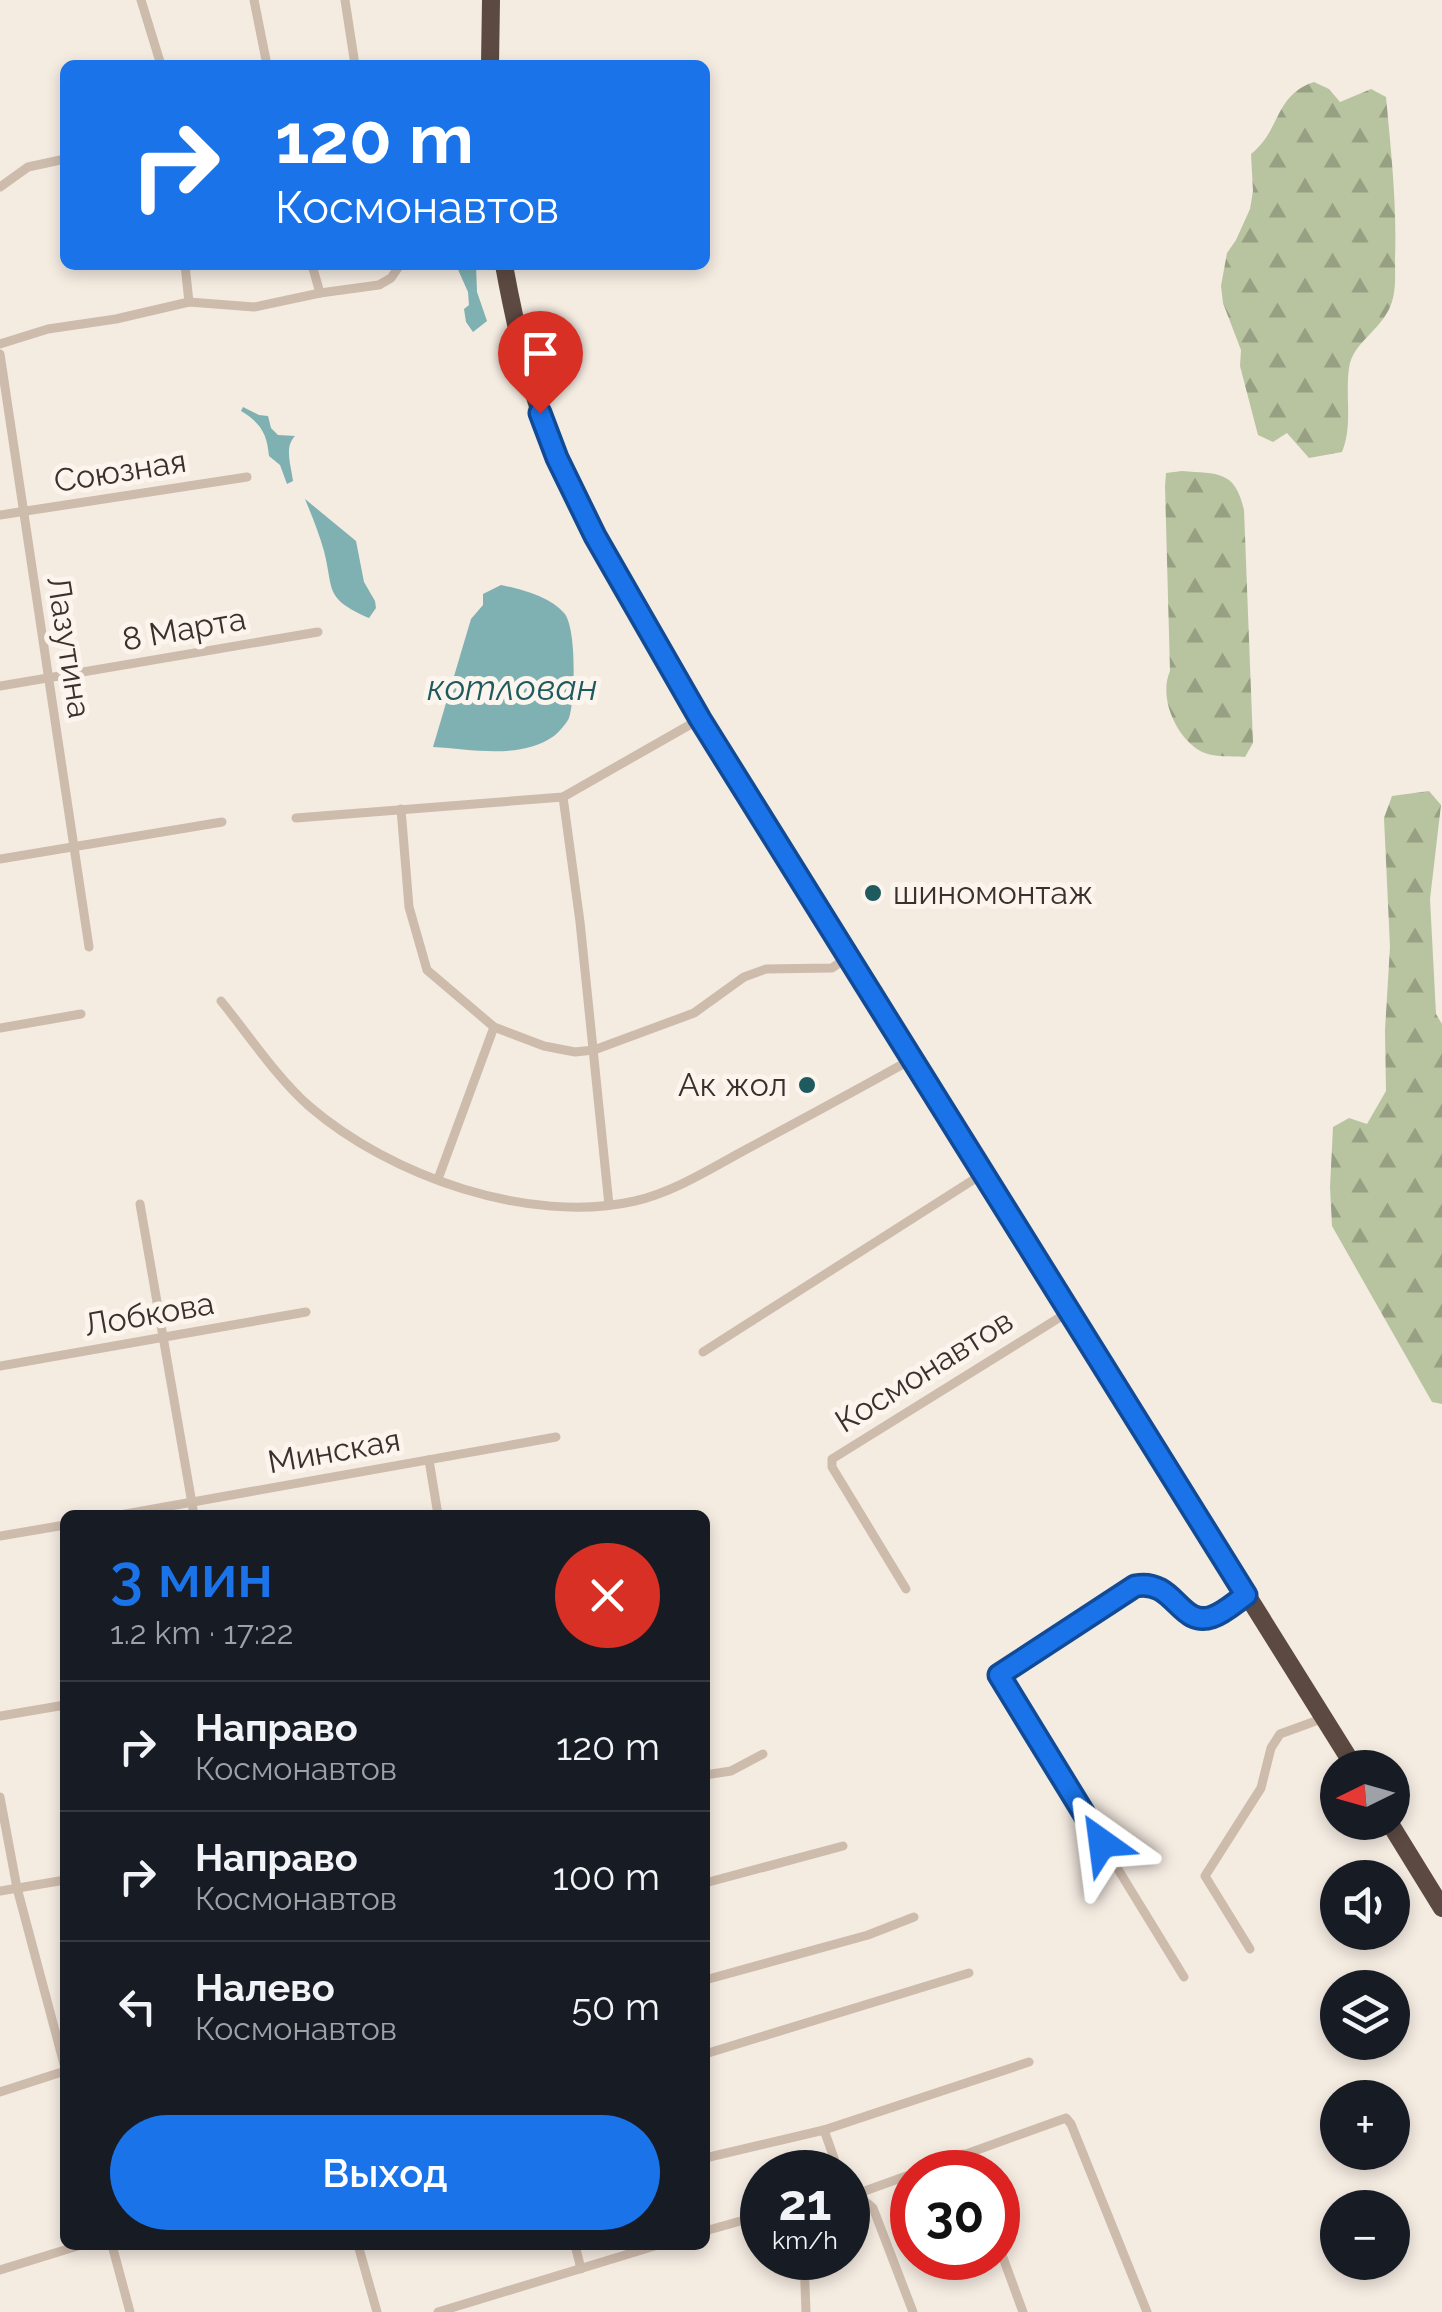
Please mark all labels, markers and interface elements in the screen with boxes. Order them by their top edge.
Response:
text: 120 m [275,97,474,179]
icon: right [110,100,240,230]
text: Космонавтов [275,181,559,234]
pin [498,311,583,414]
icon: arrive [513,326,568,381]
street label: Союзная [51,442,189,499]
street label: Лазутина [40,573,99,721]
street label: 8 Марта [119,599,249,658]
water label: котлован [427,667,597,708]
place label: шиномонтаж [893,874,1093,911]
marker: шиномонтаж [862,882,884,904]
place label: Ак жол [678,1066,787,1103]
marker: Ак жол [796,1074,818,1096]
street label: Лобкова [81,1284,217,1343]
street label: Космонавтов [828,1301,1019,1440]
street label: Минская [265,1421,403,1480]
text: 3 мин [110,1541,273,1611]
button: close [555,1543,660,1648]
text: 1.2 km · 17:22 [110,1614,293,1651]
text: Направо [195,1705,358,1750]
icon: right [110,1719,165,1774]
text: 120 m [556,1724,660,1769]
text: Космонавтов [195,1750,397,1787]
north arrow [1320,1750,1410,1840]
map controls [1320,1750,1410,2280]
position arrow [1050,1791,1154,1895]
text: Направо [195,1835,358,1880]
icon: right [110,1849,165,1904]
text: 100 m [553,1854,660,1899]
button: sound [1320,1860,1410,1950]
text: Космонавтов [195,1880,397,1917]
text: Налево [195,1965,335,2010]
button: layers [1320,1970,1410,2060]
icon: left [110,1979,165,2034]
text: 50 m [571,1984,660,2029]
text: Космонавтов [195,2010,397,2047]
button: + [1320,2080,1410,2170]
button: Выход [110,2115,660,2230]
speed limit sign: 30 [890,2150,1020,2280]
text: 21 [779,2173,831,2232]
button: − [1320,2190,1410,2280]
text: km/h [772,2225,838,2255]

